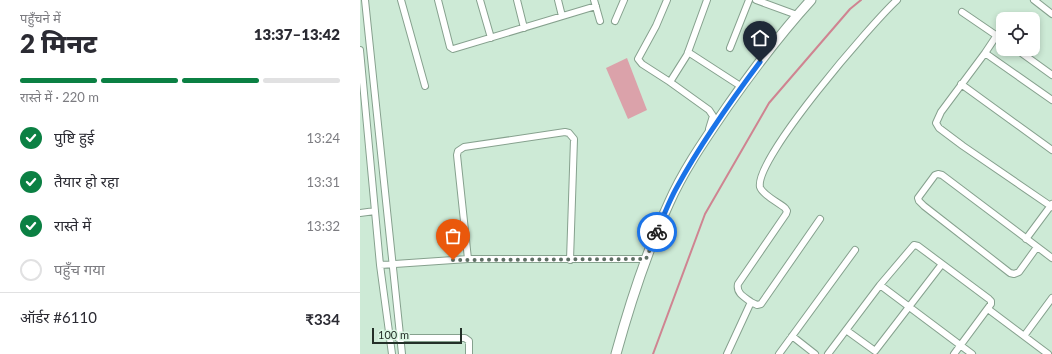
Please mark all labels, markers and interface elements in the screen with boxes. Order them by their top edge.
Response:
text: पहुँचने में [20,10,61,26]
map controls [996,12,1040,56]
button: locate [996,12,1040,56]
pin [743,21,777,62]
text: 13:37–13:42 [254,25,340,43]
text: 2 मिनट [20,27,97,59]
icon: home [749,27,771,49]
text: रास्ते में · 220 m [20,89,99,105]
icon: check [20,127,42,149]
text: पुष्टि हुई [54,128,94,146]
text: 13:24 [307,130,340,146]
icon: check [20,171,42,193]
text: तैयार हो रहा [54,172,119,190]
text: 13:31 [307,174,340,190]
courier [637,212,677,252]
icon: check [20,215,42,237]
text: रास्ते में [54,216,91,234]
text: 13:32 [307,218,340,234]
pin [436,219,470,260]
icon: bike [646,221,668,243]
icon: bag [442,225,464,247]
text: पहुँच गया [54,260,105,278]
text: ऑर्डर #6110 [20,308,97,326]
text: ₹334 [305,310,340,328]
scale bar [372,326,462,345]
text: 100 m [378,328,409,341]

